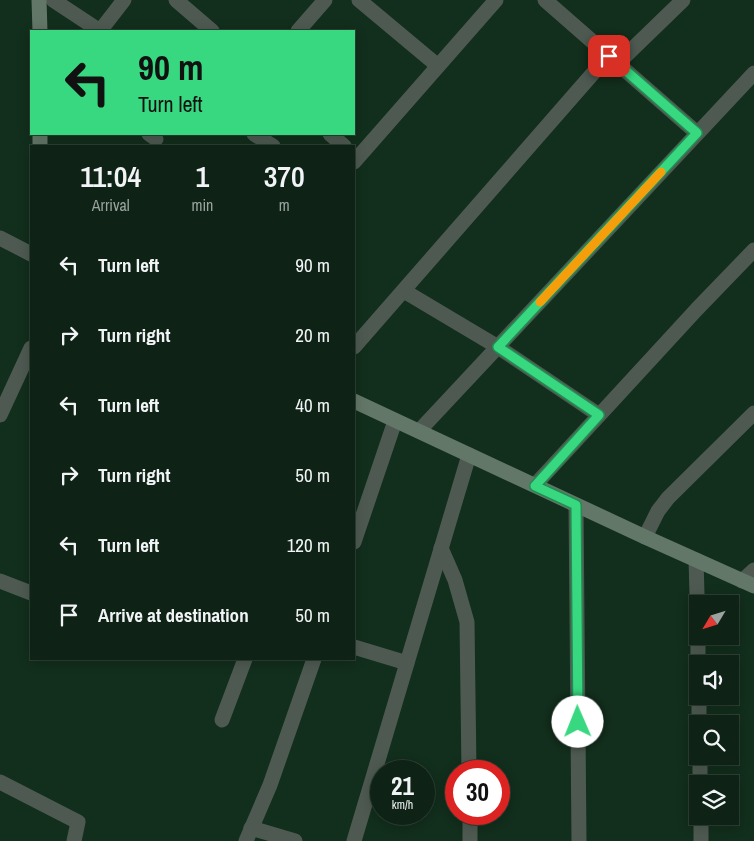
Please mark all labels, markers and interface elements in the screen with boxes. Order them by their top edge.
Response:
pin [588,35,630,77]
icon: arrive [595,42,623,70]
text: 90 m [138,44,203,91]
icon: left [55,50,120,115]
text: Turn left [138,89,203,119]
text: 11:04 [80,156,141,196]
text: 1 [196,156,209,196]
text: 370 [264,156,305,196]
text: Arrival [92,194,130,216]
text: min [192,194,213,216]
text: m [279,194,290,216]
icon: left [55,251,83,279]
text: Turn left [98,252,159,278]
text: 90 m [295,252,330,278]
icon: right [55,321,83,349]
text: Turn right [98,322,170,348]
text: 20 m [295,322,330,348]
icon: left [55,391,83,419]
text: Turn left [98,392,159,418]
text: 40 m [295,392,330,418]
icon: right [55,461,83,489]
text: Turn right [98,462,170,488]
text: 50 m [295,462,330,488]
icon: left [55,531,83,559]
text: Turn left [98,532,159,558]
text: 120 m [287,532,330,558]
north arrow [689,595,739,645]
map controls [689,595,739,825]
icon: arrive [55,601,83,629]
text: Arrive at destination [98,602,249,628]
text: 50 m [295,602,330,628]
button: sound [689,655,739,705]
position arrow [551,695,603,747]
button: search [689,715,739,765]
speed limit sign: 30 [445,760,510,825]
text: 21 [391,769,414,803]
button: layers [689,775,739,825]
text: km/h [392,797,413,813]

